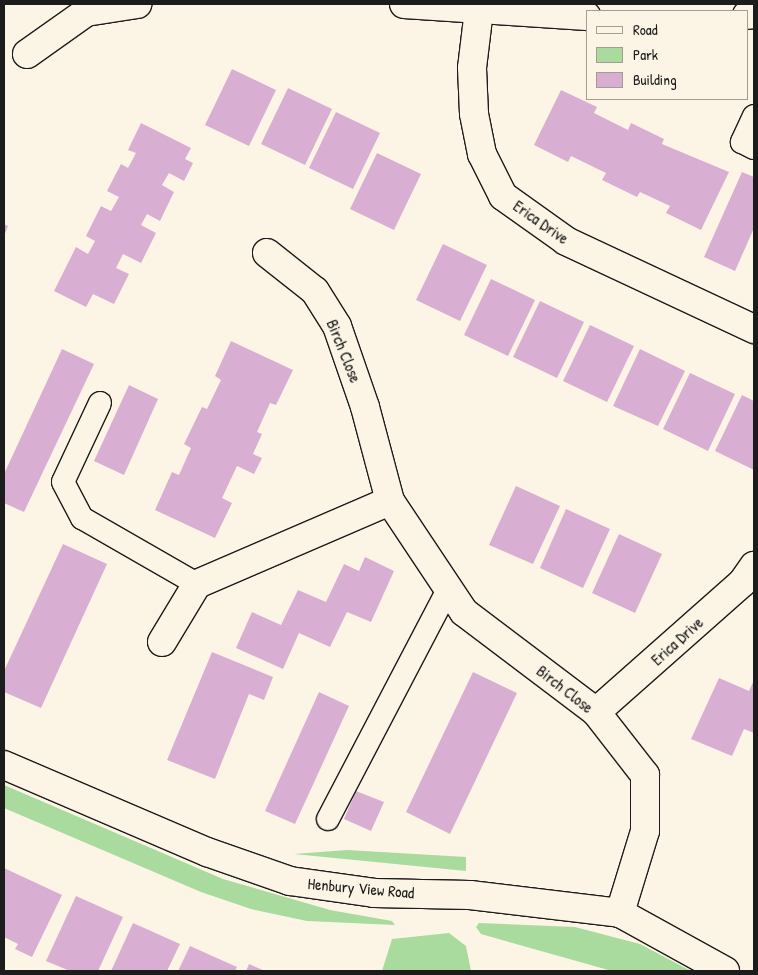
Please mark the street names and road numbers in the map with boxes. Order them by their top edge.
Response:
street label: Erica Drive [510,196,572,248]
street label: Birch Close [323,317,365,385]
street label: Erica Drive [647,613,707,669]
street label: Birch Close [533,661,597,717]
street label: Henbury View Road [307,874,415,902]

